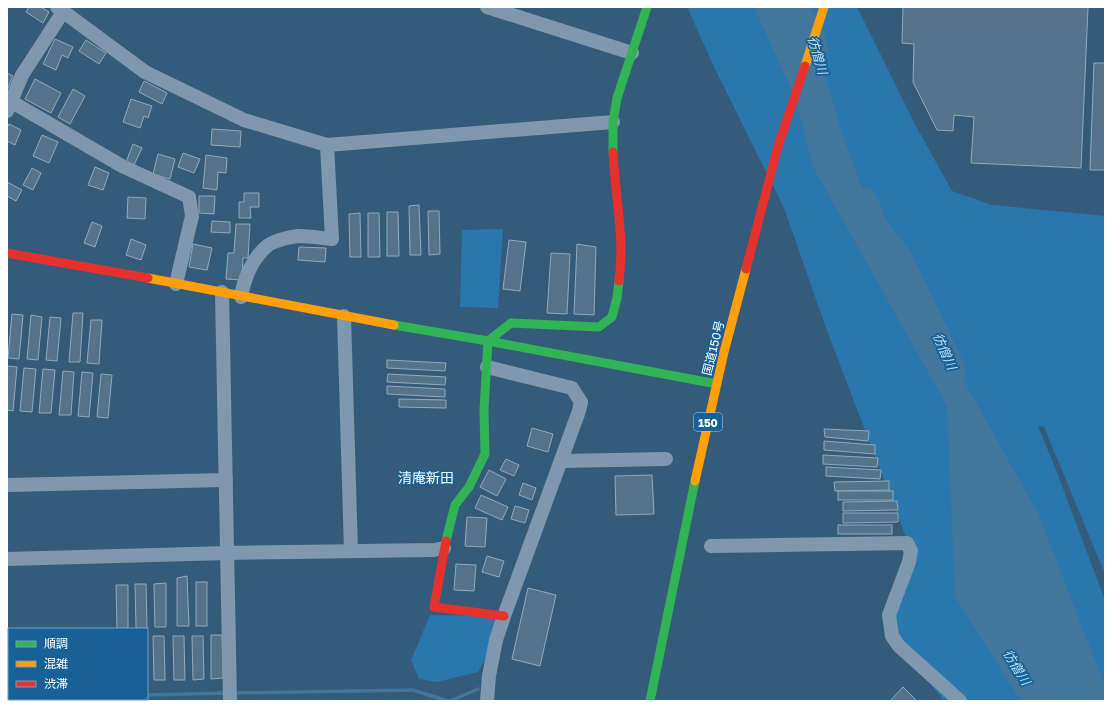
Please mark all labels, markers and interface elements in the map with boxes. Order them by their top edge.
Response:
water label: 彷僧川 [805,34,832,78]
street label: 国道150号 [699,319,727,377]
water label: 彷僧川 [930,330,961,374]
road number: 150 [694,413,722,431]
district label: 清庵新田 [398,469,454,486]
legend [8,628,148,700]
text: 順調 [44,636,68,651]
water label: 彷僧川 [1000,646,1035,689]
text: 混雑 [44,656,68,671]
text: 渋滞 [44,676,68,691]

